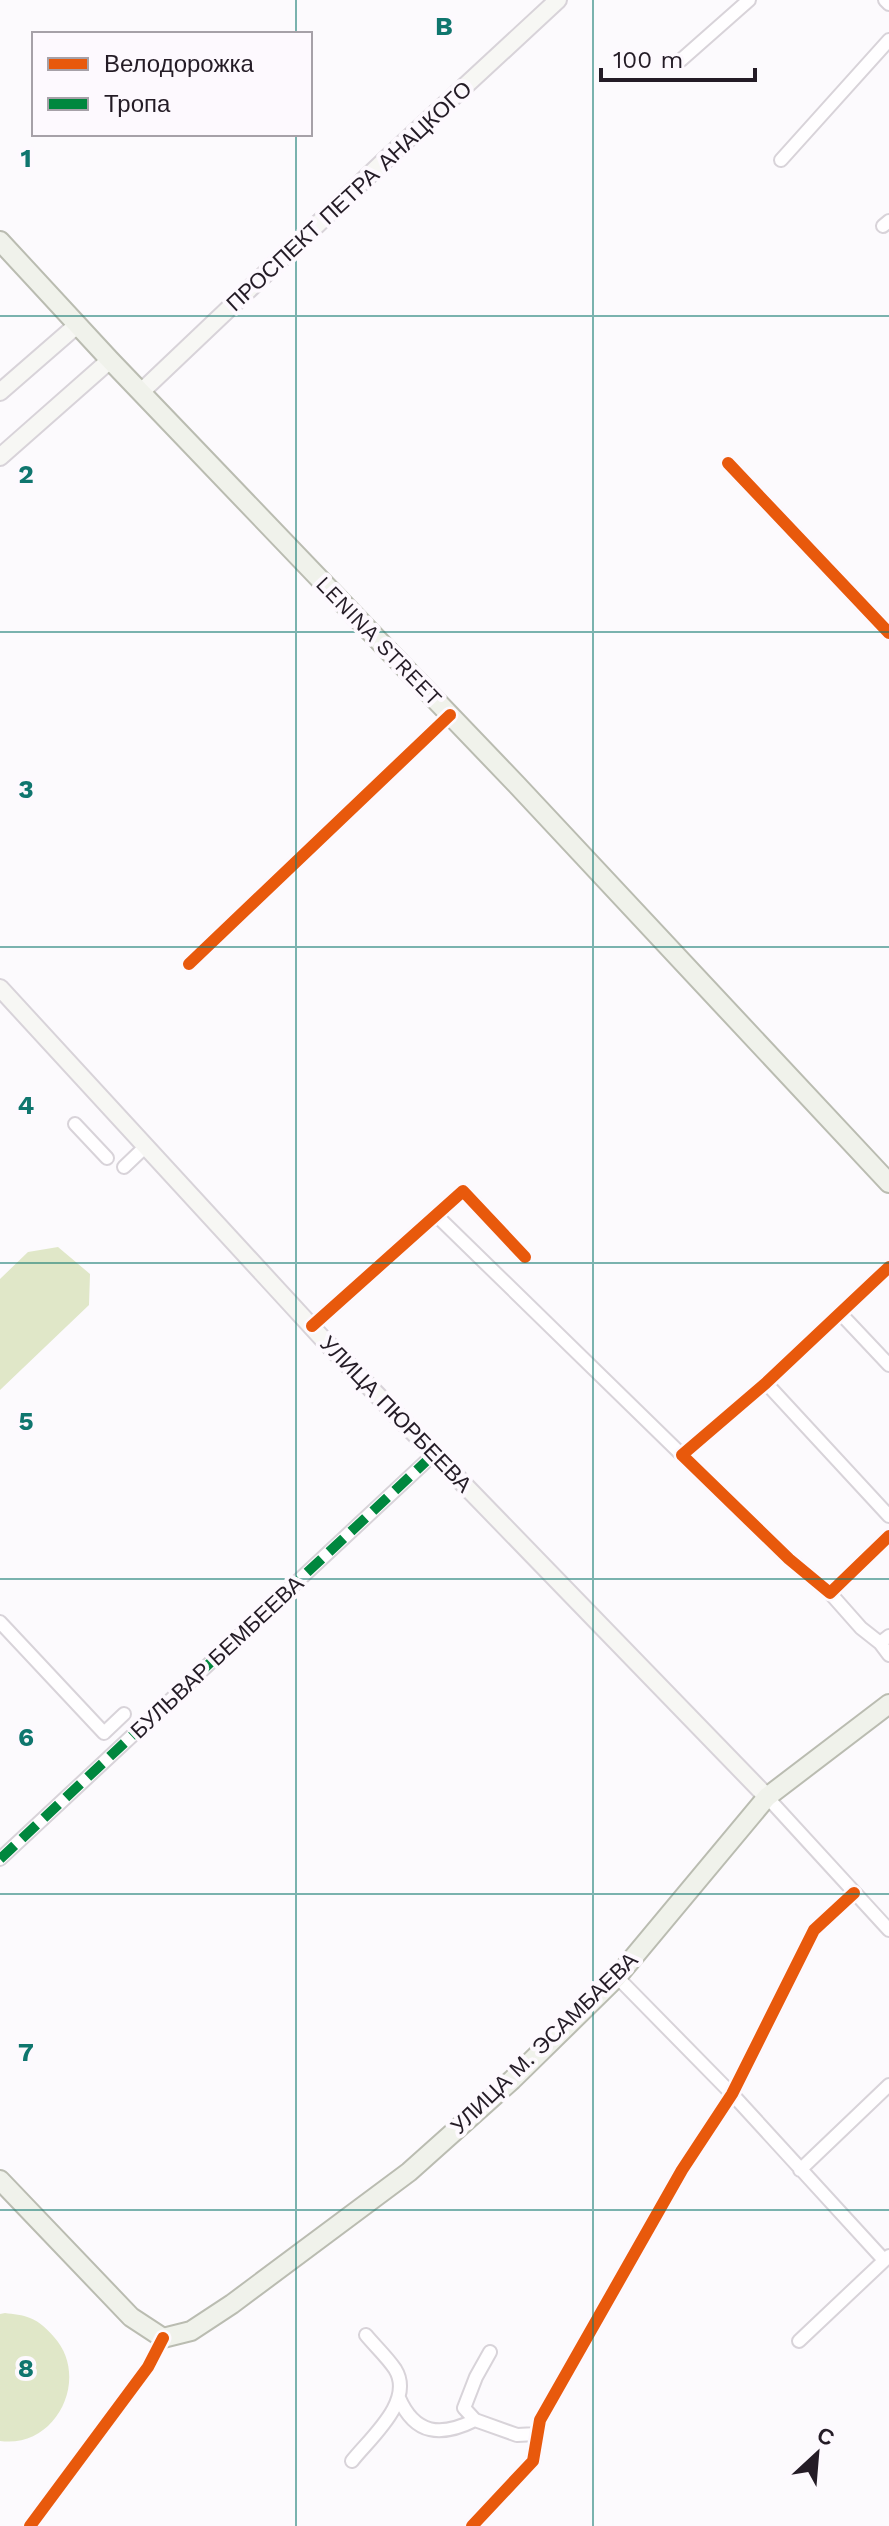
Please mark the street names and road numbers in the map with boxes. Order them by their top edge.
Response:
street label: ПРОСПЕКТ ПЕТРА АНАЦКОГО [221,76,477,316]
street label: LENINA STREET [311,571,447,711]
street label: УЛИЦА ПЮРБЕЕВА [315,1331,477,1497]
street label: БУЛЬВАР БЕМБЕЕВА [126,1570,309,1743]
street label: УЛИЦА М. ЭСАМБАЕВА [445,1947,643,2139]

